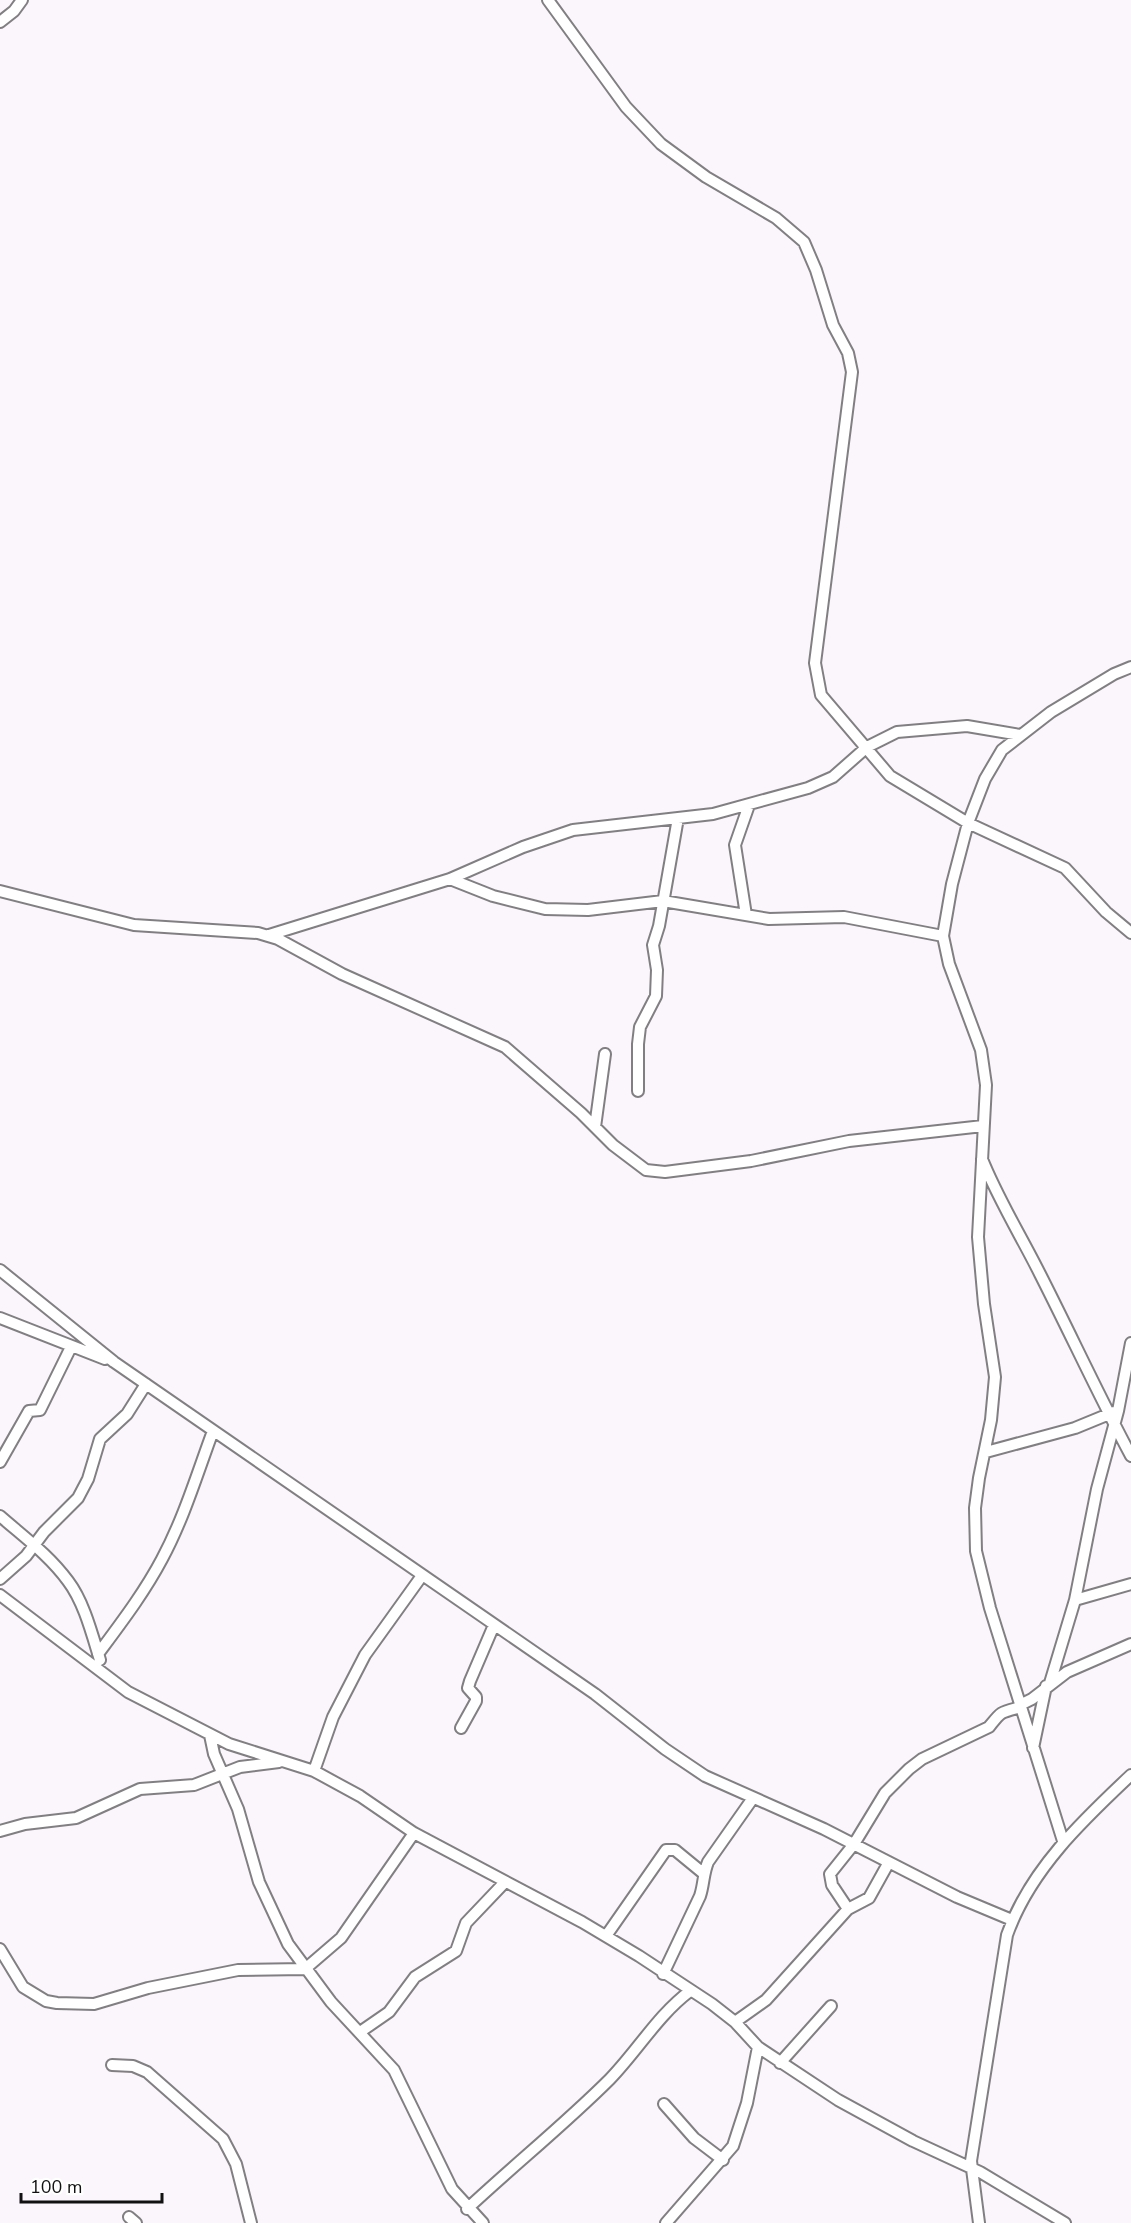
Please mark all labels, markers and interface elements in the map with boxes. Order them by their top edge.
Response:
scale bar [21,2166,162,2204]
text: 100 m [30,2175,82,2199]

